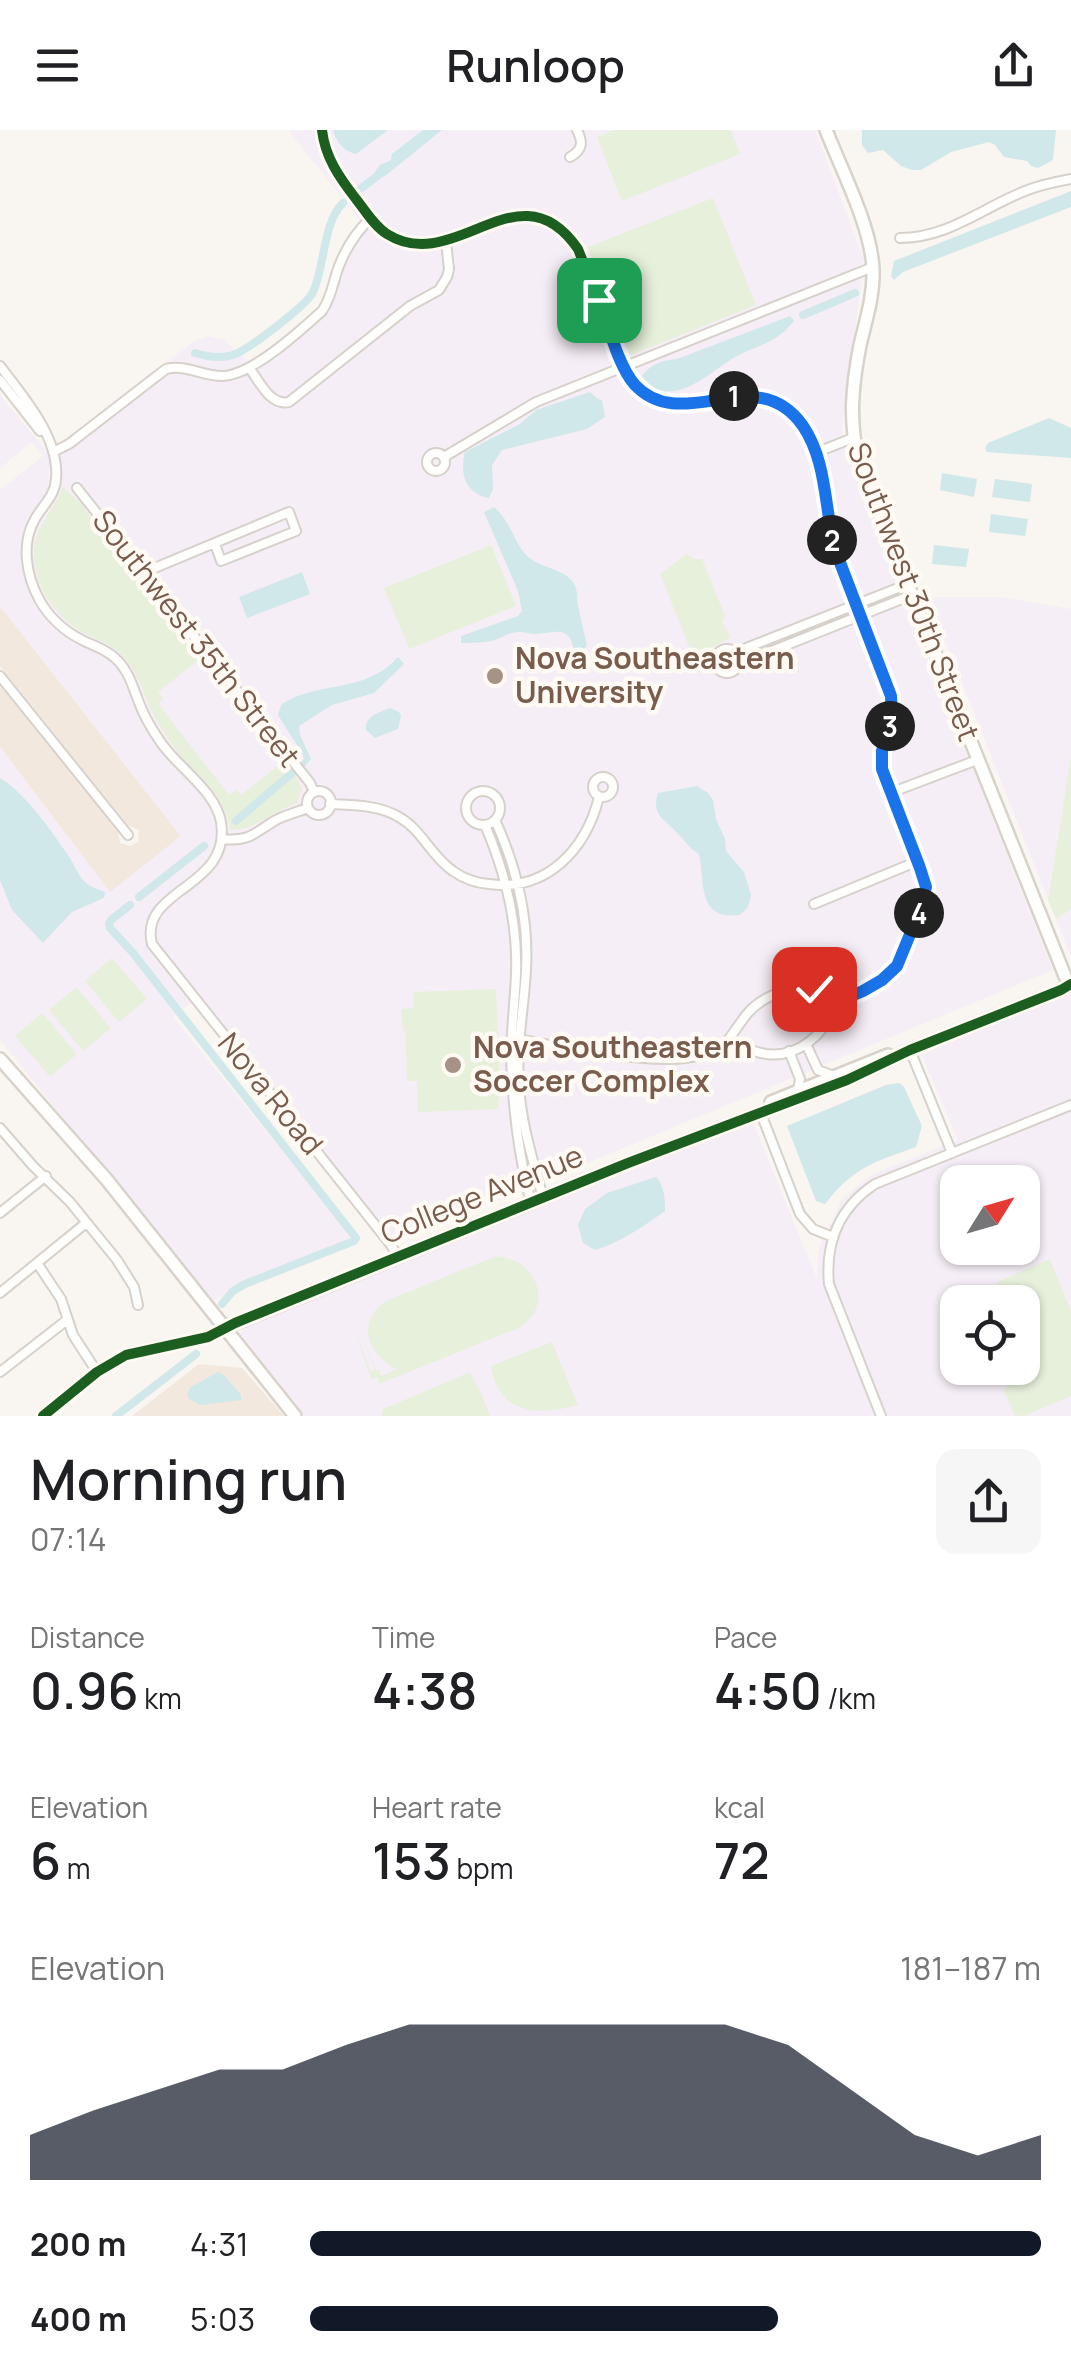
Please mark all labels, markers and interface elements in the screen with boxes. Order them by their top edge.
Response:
text: Runloop [446,34,625,96]
icon: menu [30,38,85,93]
icon: share [986,38,1041,93]
pin [557,258,642,343]
icon: arrive [572,273,627,328]
pin: 1 [709,371,759,421]
text: 1 [728,377,740,415]
street label: Southwest 30th Street [839,438,987,746]
street label: Southwest 35th Street [84,501,310,775]
pin: 2 [807,515,857,565]
text: 2 [824,521,840,559]
place label: Nova Southeastern University [515,637,794,712]
marker: Nova Southeastern University [484,665,506,687]
pin: 3 [865,701,915,751]
pin: 4 [894,888,944,938]
text: 4 [910,894,928,932]
pin [772,947,857,1032]
icon: check [787,962,842,1017]
street label: Nova Road [209,1024,333,1163]
place label: Nova Southeastern Soccer Complex [473,1026,752,1101]
marker: Nova Southeastern Soccer Complex [442,1054,464,1076]
street label: College Avenue [374,1134,589,1253]
north arrow [940,1165,1040,1265]
map controls [940,1165,1040,1385]
button: locate [940,1285,1040,1385]
text: Morning run [30,1441,347,1517]
button: share [936,1449,1041,1554]
text: 07:14 [30,1517,107,1561]
text: Distance [30,1618,145,1656]
text: Time [372,1618,435,1656]
text: Pace [714,1618,777,1656]
text: 0.96 [30,1656,139,1724]
text: 4:38 [372,1656,477,1724]
text: 4:50 [714,1656,822,1724]
text: km [139,1679,182,1717]
text: /km [822,1679,876,1717]
text: Elevation [30,1788,148,1826]
text: Heart rate [372,1788,502,1826]
text: kcal [714,1788,765,1826]
text: 6 [30,1826,61,1894]
text: 153 [372,1826,451,1894]
text: 72 [714,1826,770,1894]
text: m [61,1849,90,1887]
text: bpm [451,1849,513,1887]
text: Elevation [30,1946,165,1990]
text: 181–187 m [900,1946,1041,1990]
text: 200 m [30,2222,126,2266]
text: 4:31 [190,2222,249,2266]
text: 400 m [30,2297,127,2341]
text: 5:03 [190,2297,255,2341]

